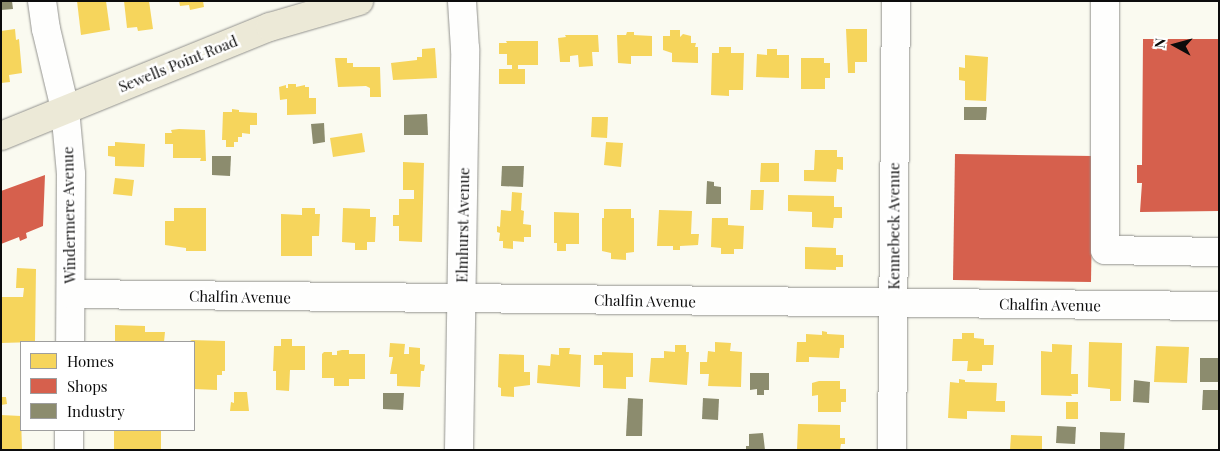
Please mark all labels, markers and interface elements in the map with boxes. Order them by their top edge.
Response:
north arrow [1150,20,1200,70]
street label: Sewells Point Road [116,32,240,96]
text: N [1150,37,1170,49]
street label: Windermere Avenue [59,146,79,284]
street label: Kennebeck Avenue [885,162,903,290]
street label: Elmhurst Avenue [453,167,473,283]
street label: Chalfin Avenue [189,287,291,307]
street label: Chalfin Avenue [594,291,696,311]
street label: Chalfin Avenue [999,295,1101,315]
legend [20,341,195,431]
text: Homes [67,351,114,371]
text: Shops [67,376,108,396]
text: Industry [67,401,125,421]

